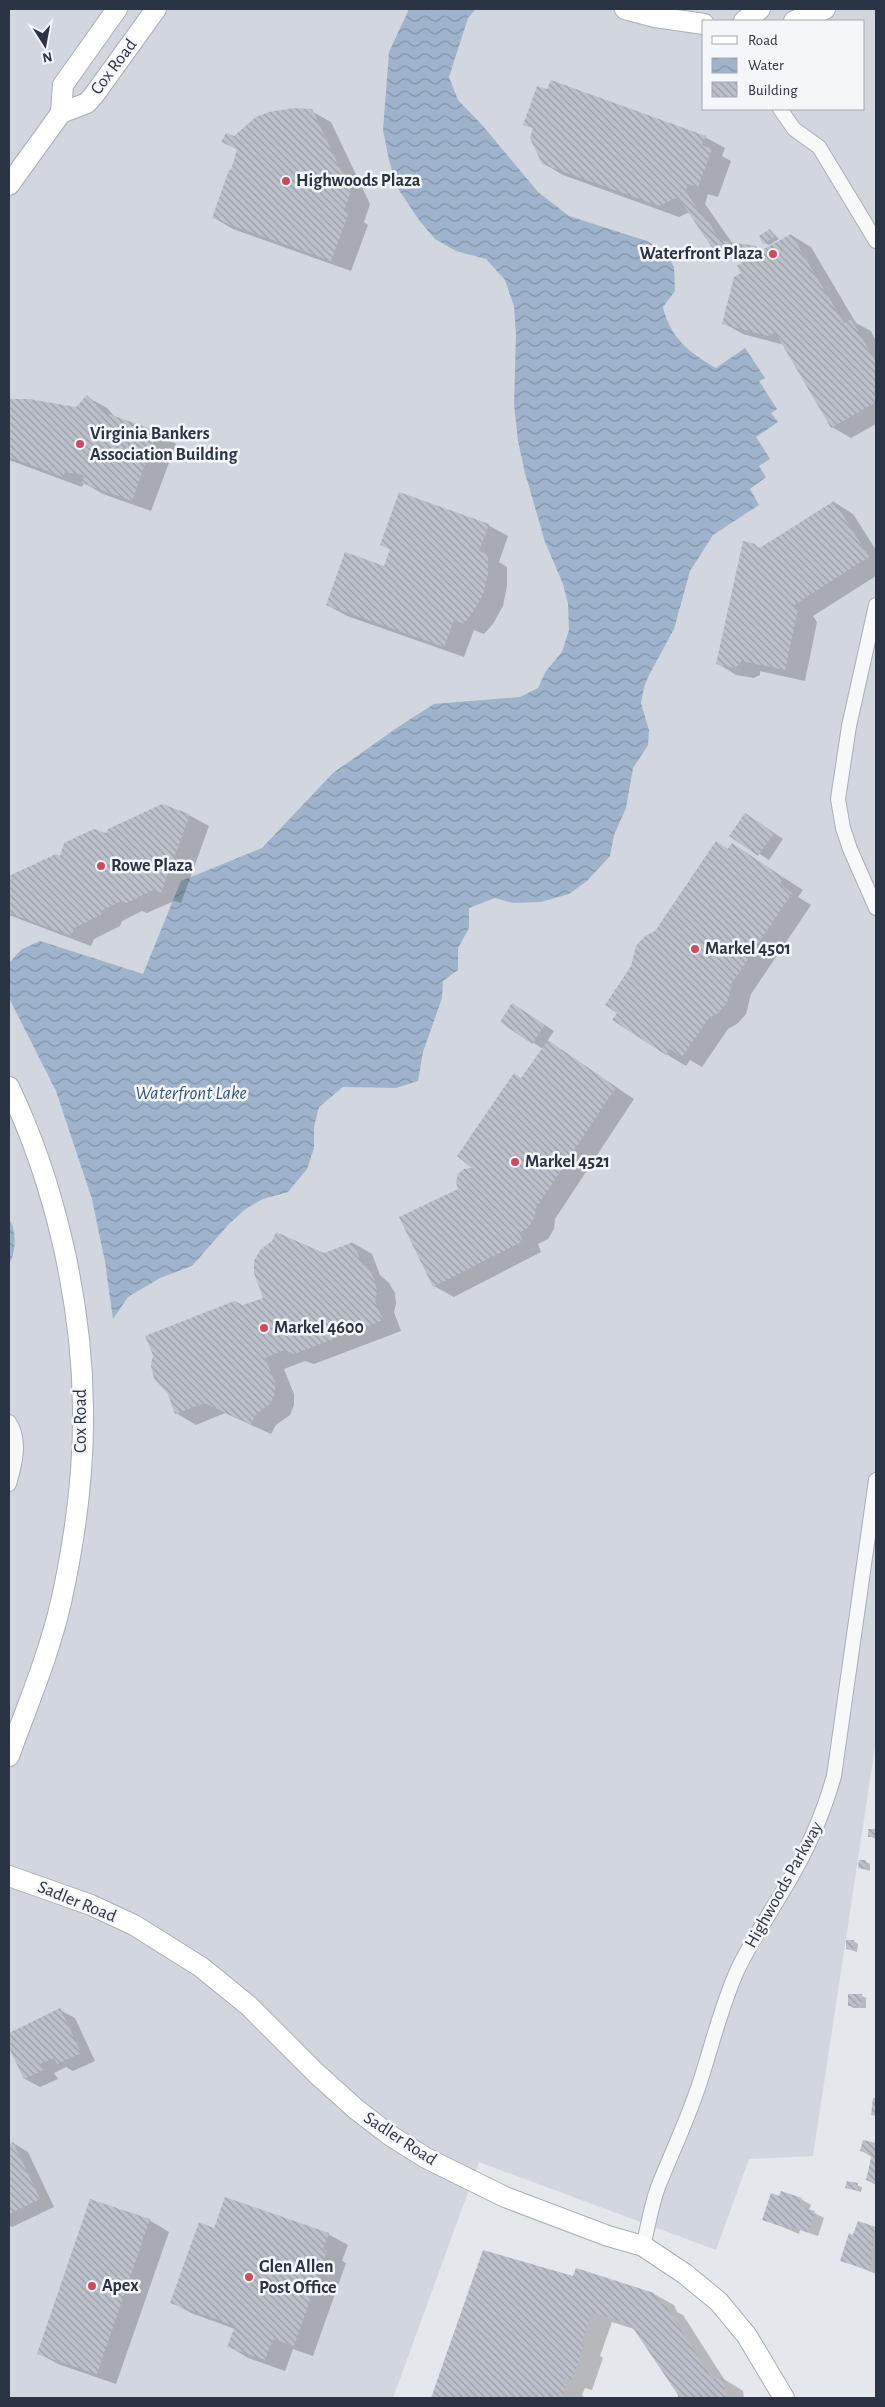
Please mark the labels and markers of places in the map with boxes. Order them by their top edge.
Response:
place label: Highwoods Plaza [296,172,421,190]
marker: Highwoods Plaza [280,175,292,187]
place label: Waterfront Plaza [639,245,763,263]
marker: Waterfront Plaza [767,248,779,260]
place label: Virginia Bankers Association Building [90,425,239,464]
marker: Virginia Bankers Association Building [74,438,86,450]
place label: Rowe Plaza [111,857,193,875]
marker: Rowe Plaza [95,860,107,872]
place label: Markel 4501 [705,940,791,958]
marker: Markel 4501 [689,943,701,955]
place label: Markel 4521 [525,1153,610,1171]
marker: Markel 4521 [509,1156,521,1168]
place label: Markel 4600 [274,1319,364,1337]
marker: Markel 4600 [258,1322,270,1334]
place label: Glen Allen Post Office [259,2258,337,2297]
marker: Glen Allen Post Office [243,2271,255,2283]
place label: Apex [102,2277,139,2295]
marker: Apex [86,2280,98,2292]

